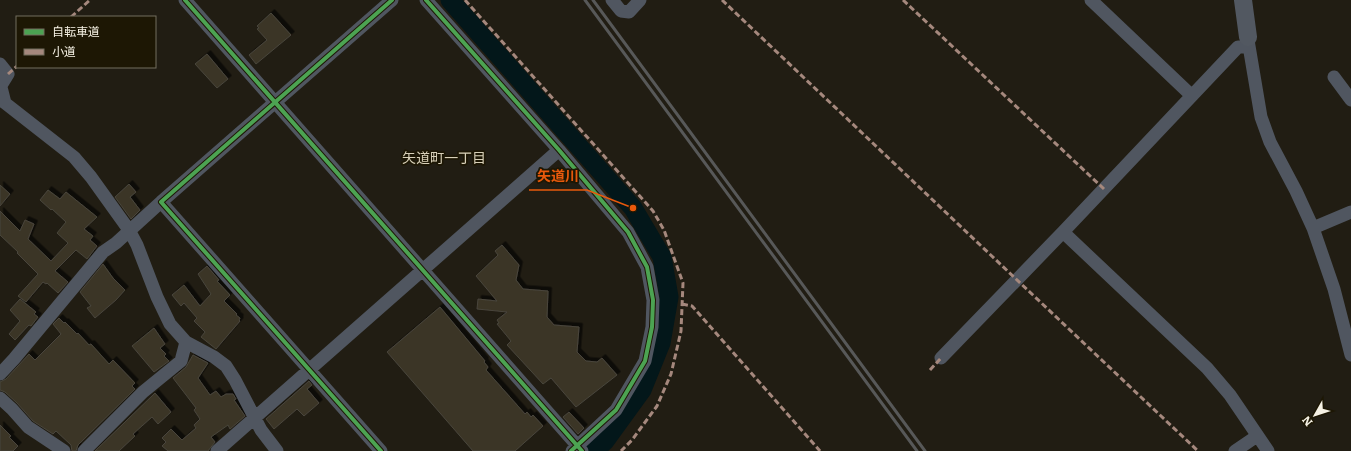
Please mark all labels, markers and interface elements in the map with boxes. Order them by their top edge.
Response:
legend [16,16,156,68]
text: 自転車道 [52,22,100,40]
text: 小道 [52,42,76,60]
district label: 矢道町一丁目 [402,147,486,167]
callout: 矢道川 [529,164,587,190]
text: 矢道川 [537,165,579,185]
north arrow [1295,395,1335,435]
text: N [1297,413,1316,431]

